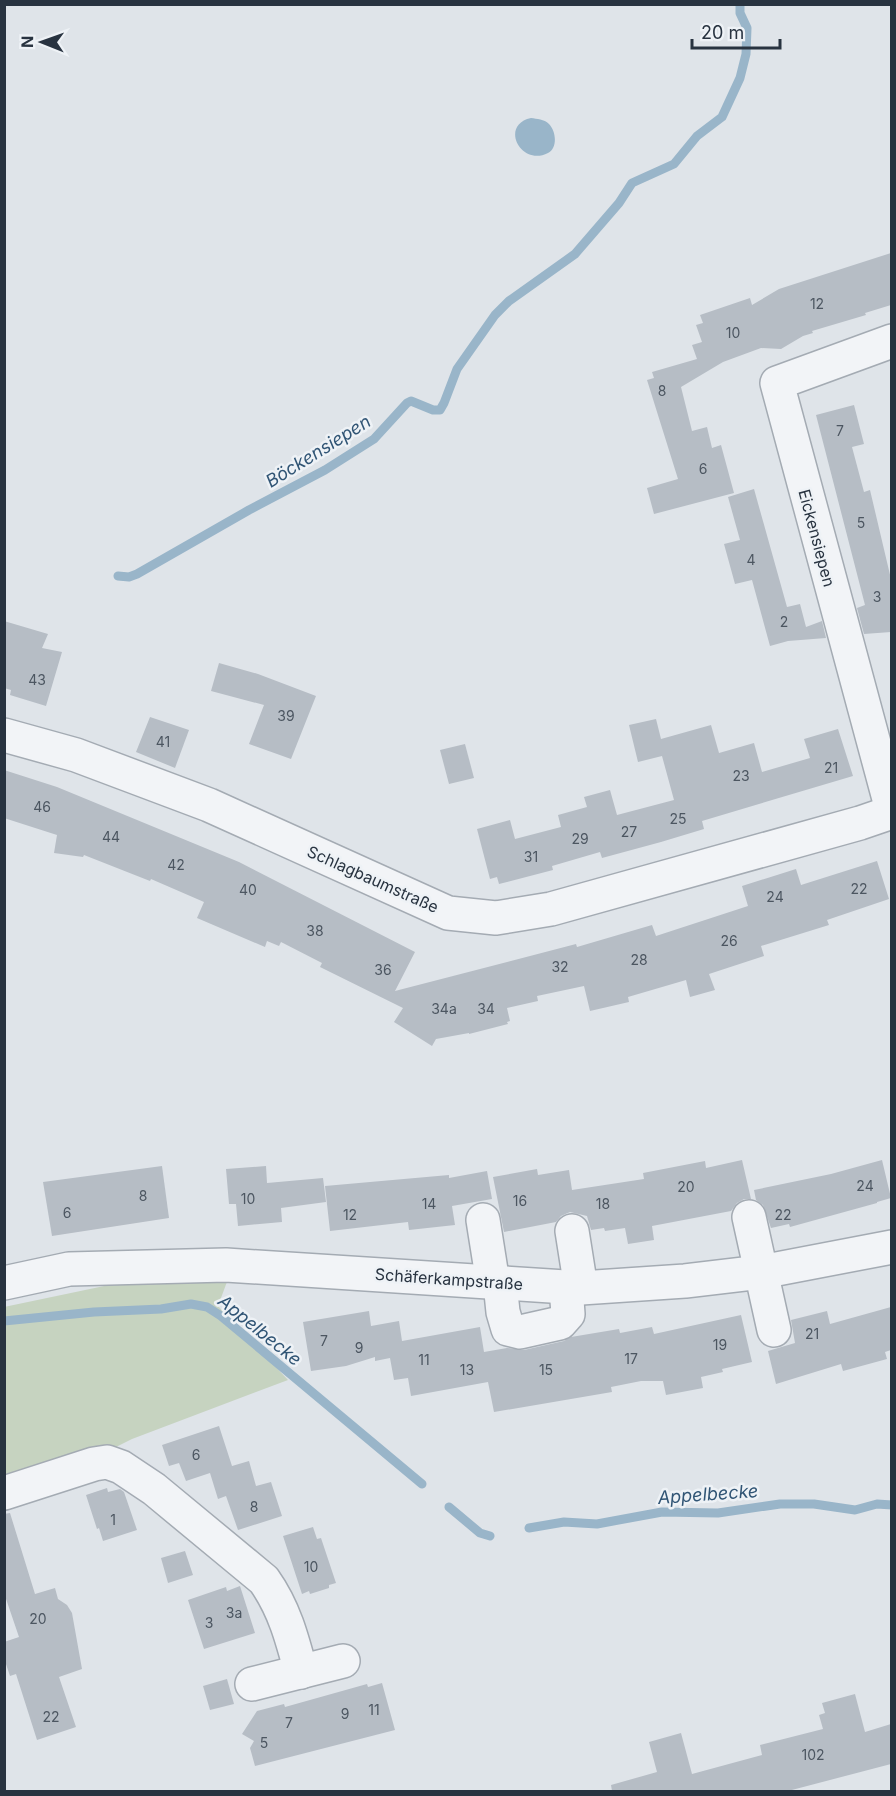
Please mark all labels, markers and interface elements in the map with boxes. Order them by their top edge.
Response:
north arrow [12,12,72,72]
scale bar [692,12,780,50]
text: 20 m [701,22,744,43]
text: N [17,35,37,48]
house number: 12 [810,295,824,312]
house number: 10 [726,324,740,341]
house number: 8 [658,382,666,399]
water label: Böckensiepen [262,410,374,492]
house number: 7 [836,422,844,439]
house number: 6 [699,460,707,477]
street label: Eickensiepen [794,487,840,589]
house number: 5 [857,514,865,531]
house number: 4 [746,551,756,568]
house number: 3 [873,588,881,605]
house number: 2 [780,613,788,630]
house number: 43 [28,671,46,688]
house number: 39 [277,707,295,724]
house number: 41 [156,733,170,750]
house number: 21 [824,759,838,776]
house number: 23 [732,767,750,784]
house number: 46 [33,798,51,815]
house number: 25 [669,810,687,827]
house number: 27 [621,823,637,840]
house number: 44 [102,828,120,845]
house number: 29 [571,830,589,847]
street label: Schlagbaumstraße [304,841,442,917]
house number: 31 [524,848,538,865]
house number: 42 [167,856,185,873]
house number: 22 [850,880,868,897]
house number: 40 [239,881,257,898]
house number: 24 [766,888,784,905]
house number: 38 [306,922,324,939]
house number: 26 [720,932,738,949]
house number: 28 [630,951,648,968]
house number: 32 [551,958,569,975]
house number: 36 [374,961,392,978]
house number: 34a [431,1000,457,1017]
house number: 34 [477,1000,495,1017]
house number: 24 [856,1177,874,1194]
house number: 20 [677,1178,695,1195]
house number: 8 [139,1187,147,1204]
house number: 10 [241,1190,255,1207]
house number: 16 [513,1192,527,1209]
house number: 14 [422,1195,436,1212]
house number: 18 [596,1195,610,1212]
house number: 6 [63,1204,71,1221]
house number: 12 [343,1206,357,1223]
house number: 22 [774,1206,792,1223]
street label: Schäferkampstraße [374,1264,524,1294]
water label: Appelbecke [213,1290,306,1370]
house number: 21 [805,1325,819,1342]
house number: 7 [320,1332,328,1349]
house number: 19 [713,1336,727,1353]
house number: 9 [355,1339,363,1356]
house number: 17 [624,1350,638,1367]
house number: 11 [418,1351,430,1368]
house number: 13 [460,1361,474,1378]
house number: 15 [539,1361,553,1378]
house number: 6 [192,1446,200,1463]
water label: Appelbecke [656,1480,759,1508]
house number: 8 [250,1498,258,1515]
house number: 1 [110,1511,116,1528]
house number: 10 [304,1558,318,1575]
house number: 3a [226,1604,242,1621]
house number: 20 [29,1610,47,1627]
house number: 3 [205,1614,213,1631]
house number: 11 [368,1701,380,1718]
house number: 9 [341,1705,349,1722]
house number: 22 [42,1708,60,1725]
house number: 7 [285,1714,293,1731]
house number: 5 [260,1734,268,1751]
house number: 102 [801,1746,825,1763]

